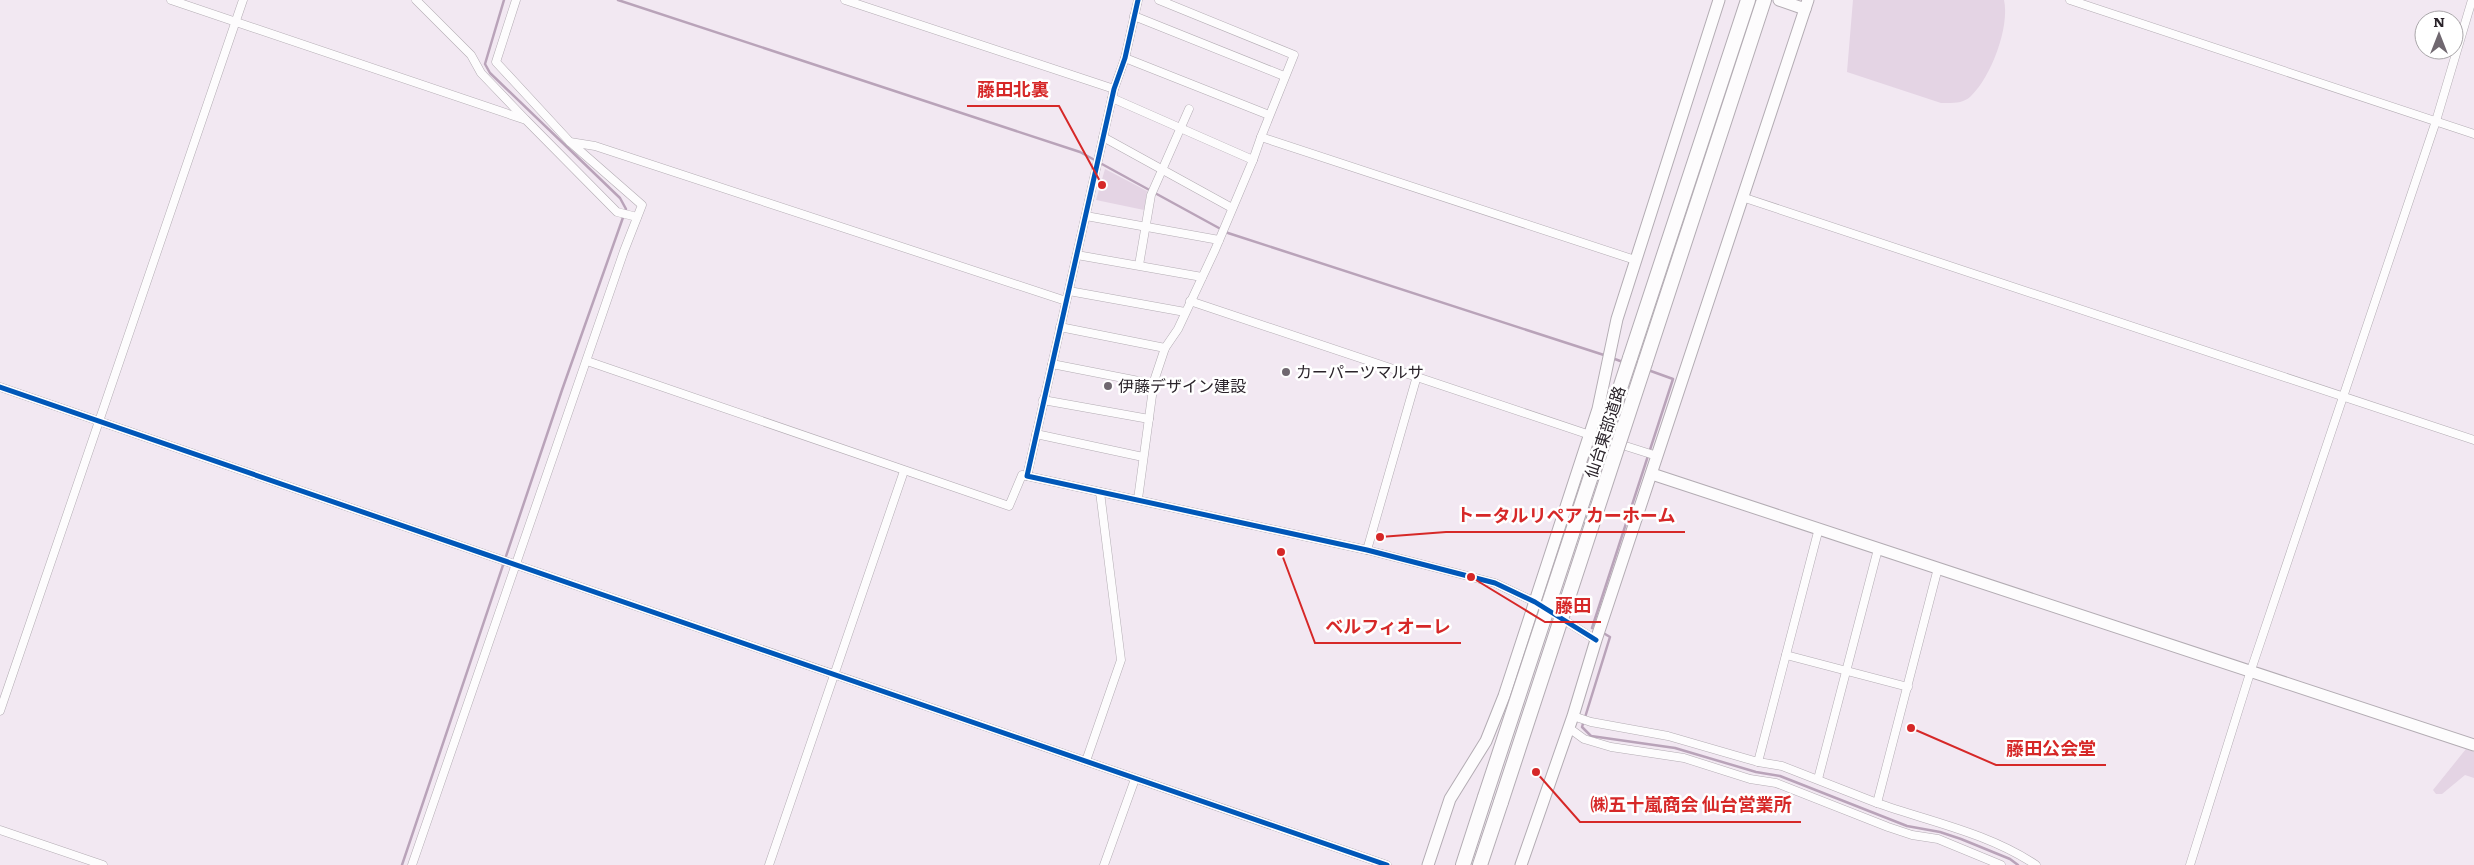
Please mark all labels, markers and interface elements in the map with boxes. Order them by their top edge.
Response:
north arrow [2414,10,2464,60]
text: N [2433,11,2445,31]
callout: 藤田北裏 [967,73,1059,106]
text: 藤田北裏 [977,75,1049,102]
place label: カーパーツマルサ [1296,359,1424,383]
marker: カーパーツマルサ [1280,366,1292,378]
place label: 伊藤デザイン建設 [1118,373,1246,397]
marker: 伊藤デザイン建設 [1102,380,1114,392]
street label: 仙台東部道路 [1578,382,1630,481]
callout: トータルリペア カーホーム [1446,499,1685,532]
text: トータルリペア カーホーム [1456,501,1676,528]
callout: 藤田 [1545,589,1601,622]
text: 藤田 [1555,591,1591,618]
callout: ベルフィオーレ [1315,610,1461,643]
text: ベルフィオーレ [1325,612,1451,639]
callout: 藤田公会堂 [1996,732,2106,765]
text: 藤田公会堂 [2006,734,2096,761]
callout: ㈱五十嵐商会 仙台営業所 [1580,789,1801,822]
text: ㈱五十嵐商会 仙台営業所 [1590,790,1792,817]

